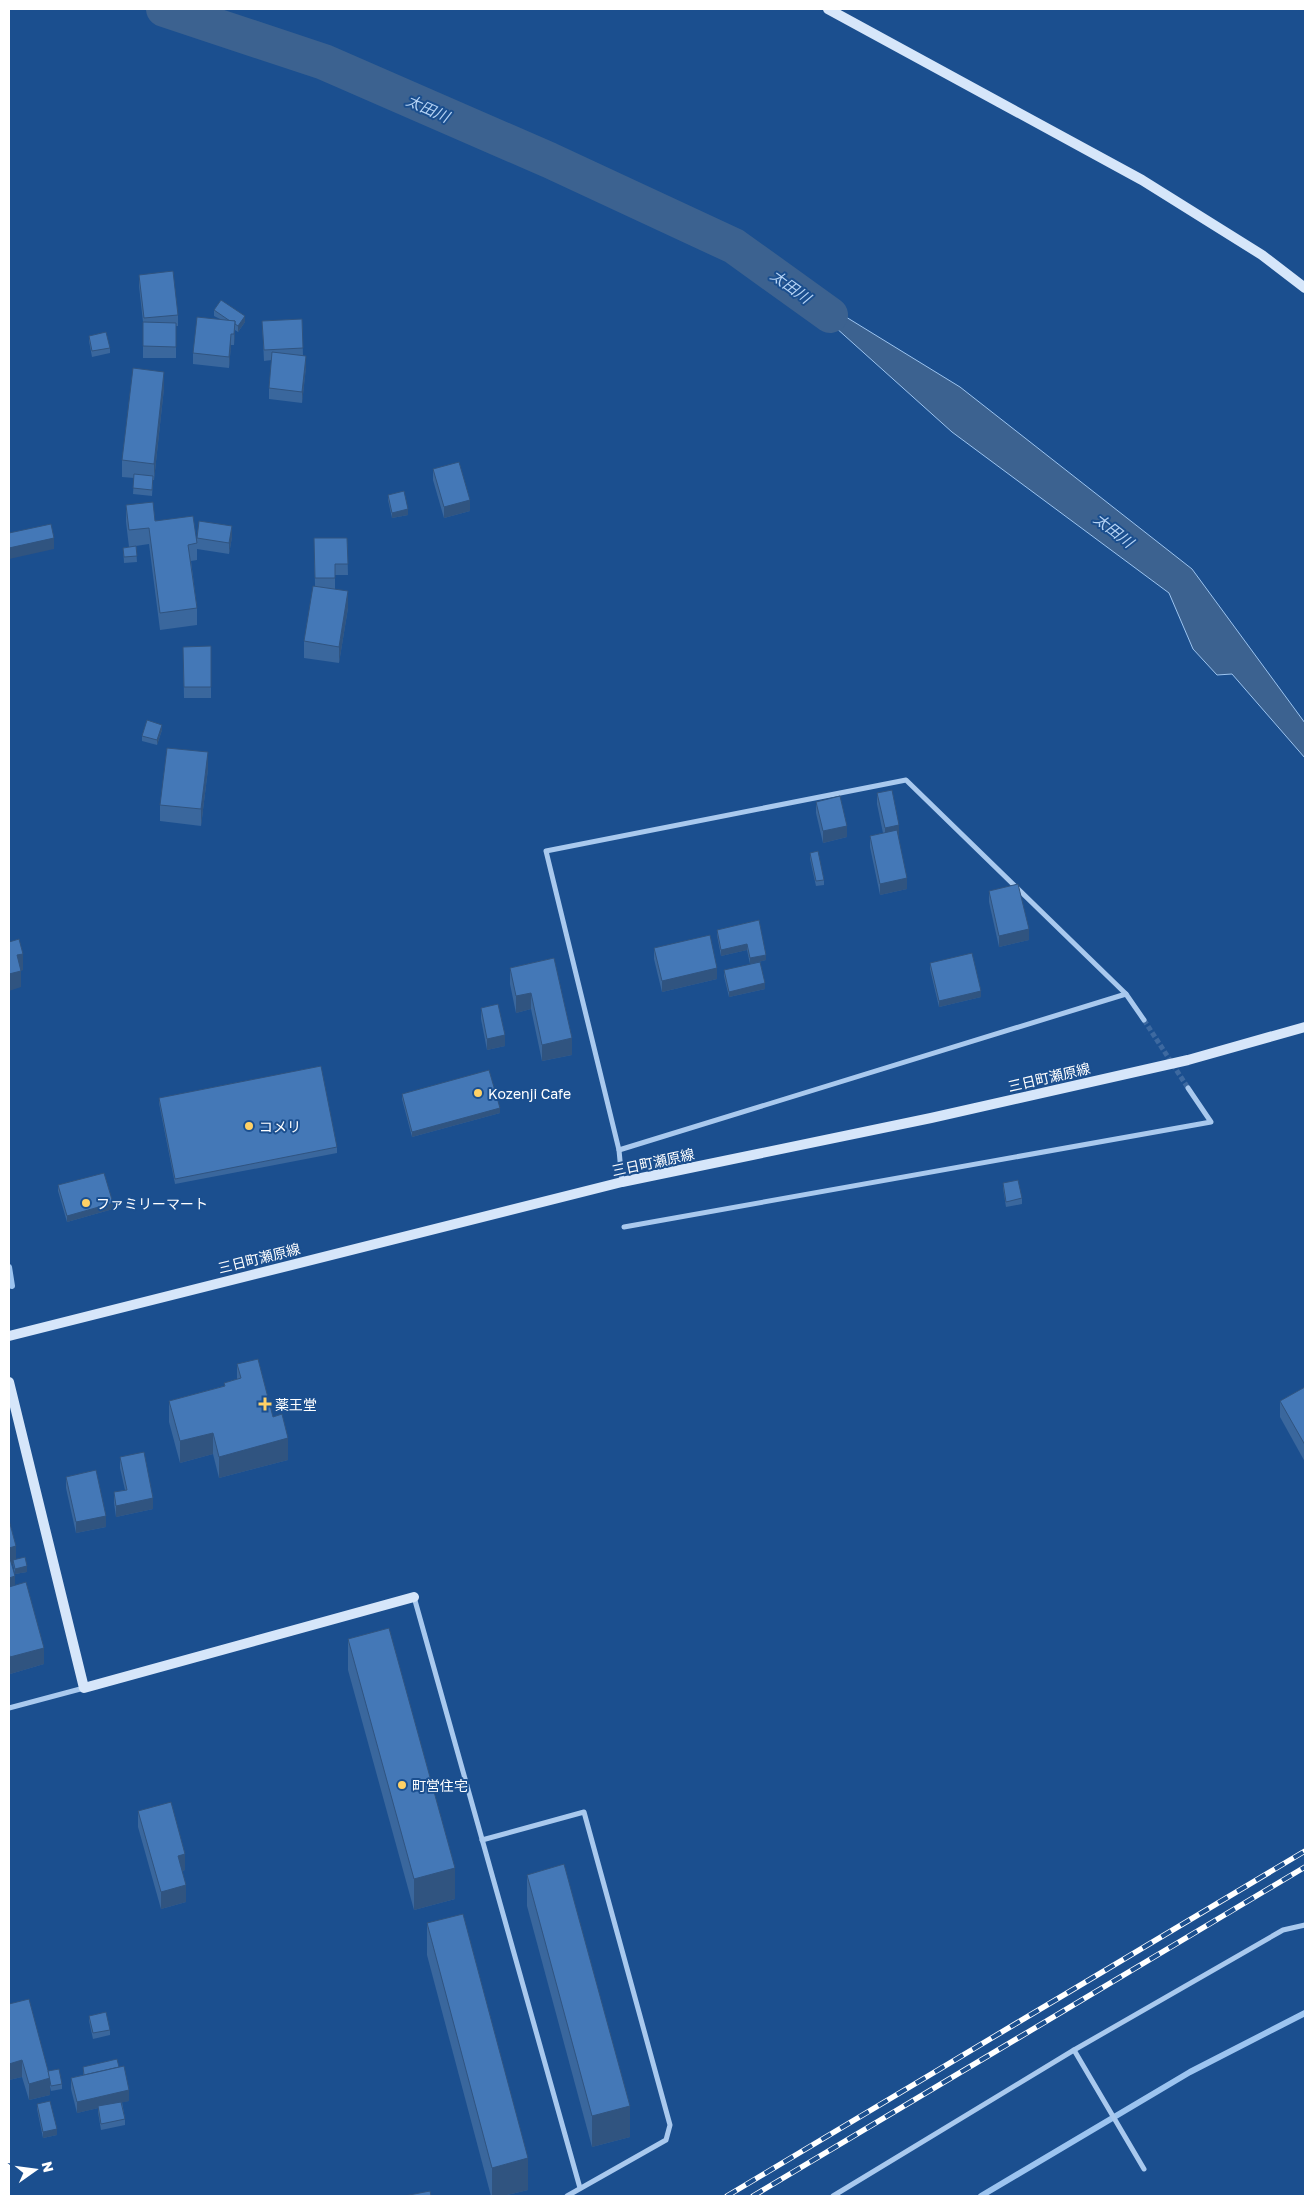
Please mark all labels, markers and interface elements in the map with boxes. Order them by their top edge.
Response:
water label: 太田川 [404,91,454,126]
water label: 太田川 [768,265,816,308]
water label: 太田川 [1091,509,1139,552]
street label: 三日町瀬原線 [1006,1059,1092,1095]
place label: Kozenji Cafe [488,1085,571,1102]
marker: Kozenji Cafe [472,1087,484,1099]
place label: コメリ [259,1118,301,1135]
marker: コメリ [243,1120,255,1132]
street label: 三日町瀬原線 [610,1145,696,1179]
place label: ファミリーマート [96,1195,208,1212]
marker: ファミリーマート [80,1197,92,1209]
street label: 三日町瀬原線 [216,1240,302,1276]
place label: 薬王堂 [275,1396,317,1413]
marker: 薬王堂 [259,1398,271,1410]
place label: 町営住宅 [412,1777,468,1794]
marker: 町営住宅 [396,1779,408,1791]
north arrow [10,2145,60,2195]
text: N [39,2160,58,2174]

